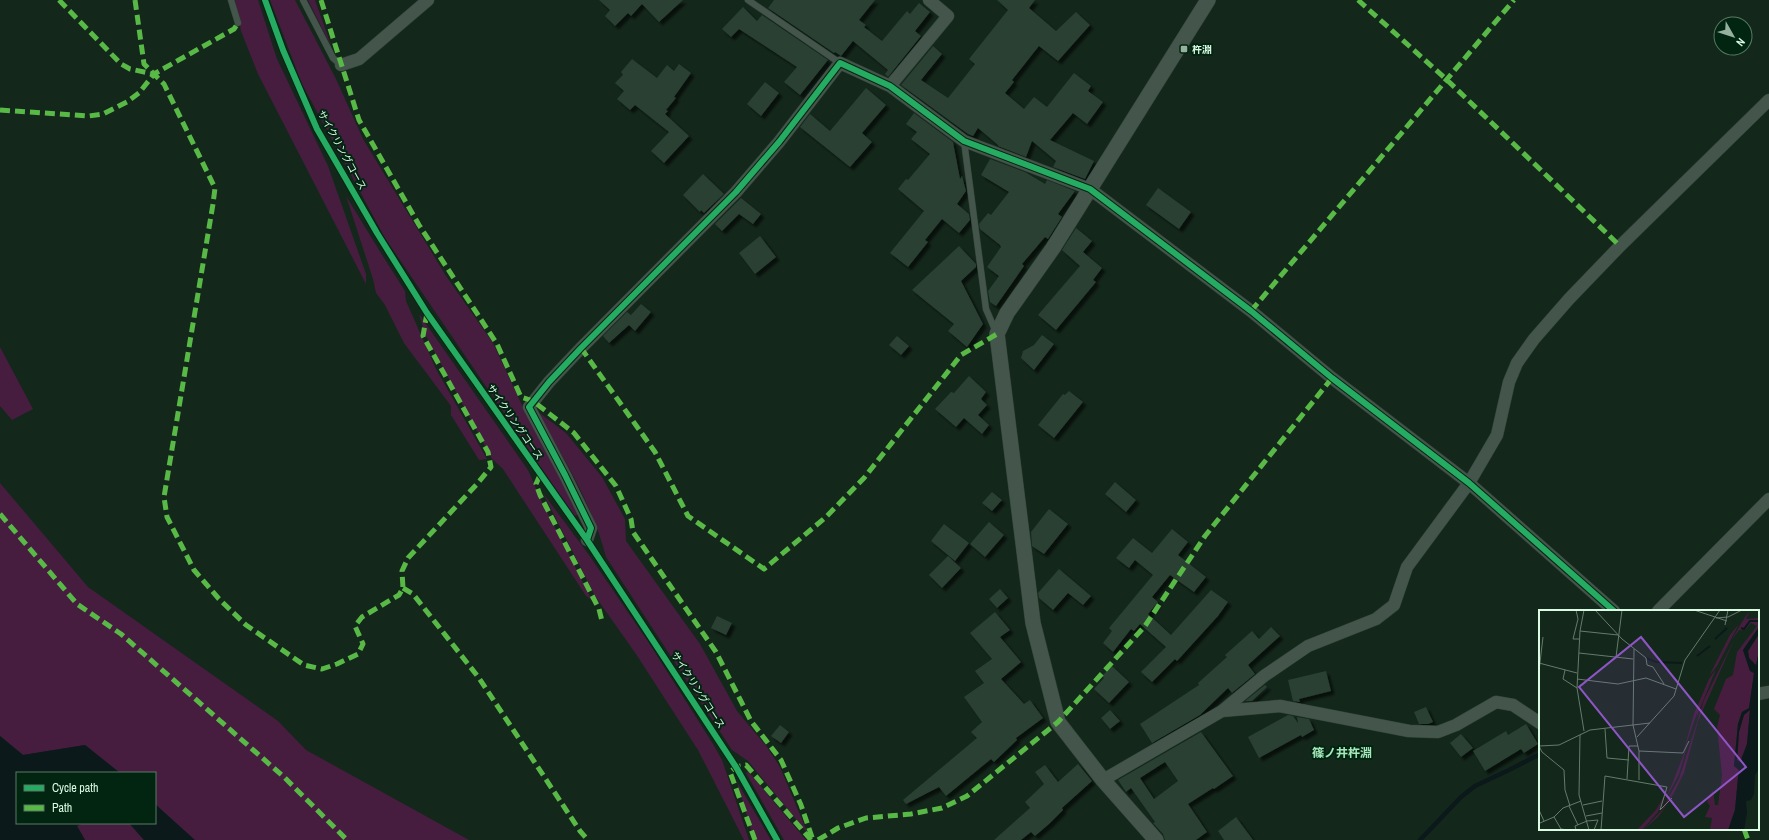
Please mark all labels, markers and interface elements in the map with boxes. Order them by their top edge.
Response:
north arrow [1713,16,1753,56]
text: N [1733,35,1748,49]
place label: 杵淵 [1192,43,1212,56]
marker: 杵淵 [1179,44,1189,54]
street label: サイクリングコース [315,108,369,192]
street label: サイクリングコース [484,382,546,462]
inset map [1539,610,1759,830]
street label: サイクリングコース [668,649,728,731]
district label: 篠ノ井杵淵 [1312,745,1372,761]
legend [16,772,156,824]
text: Cycle path [52,780,99,796]
text: Path [52,800,72,816]

